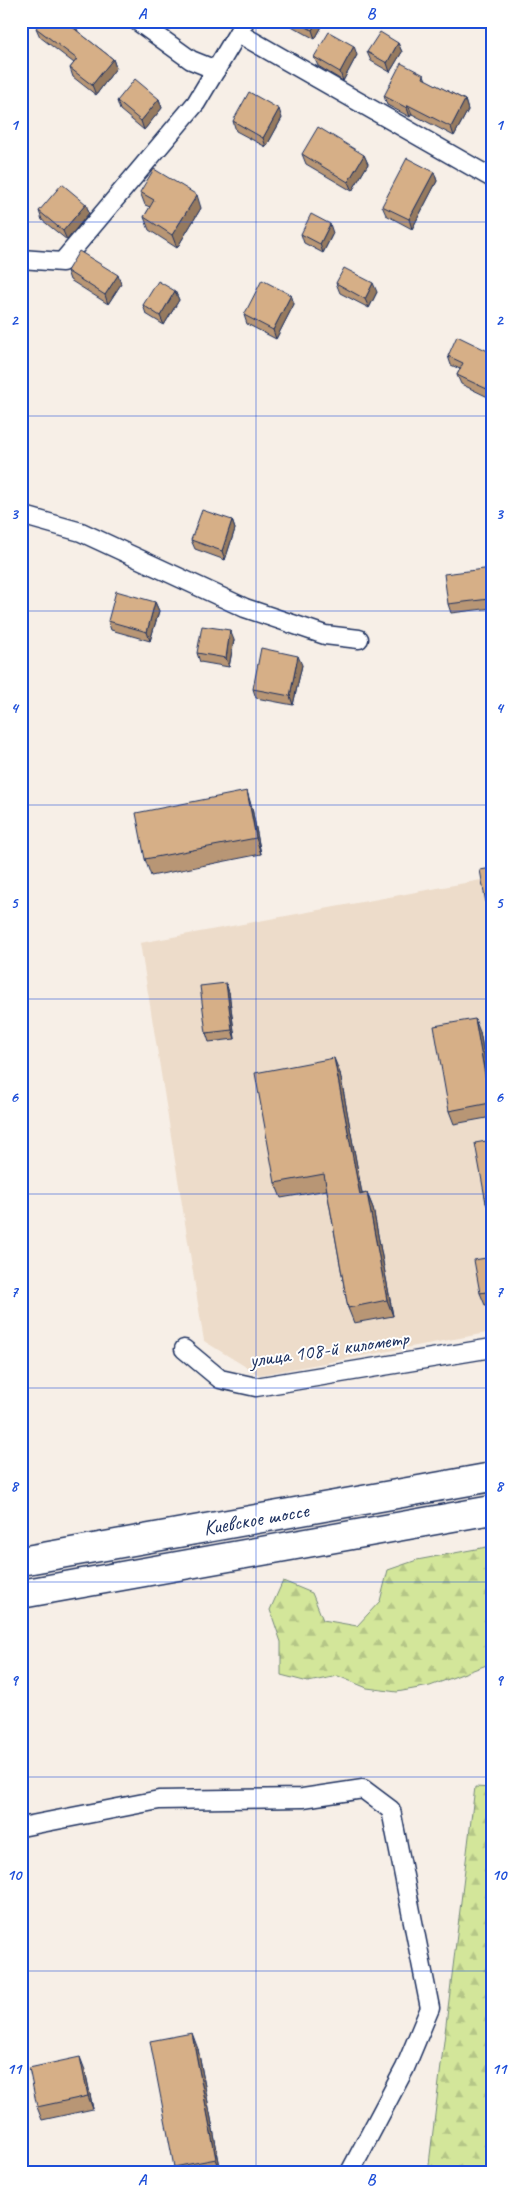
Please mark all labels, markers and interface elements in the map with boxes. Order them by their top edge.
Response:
text: A [138,4,148,24]
text: B [367,4,377,24]
text: 1 [10,115,19,135]
text: 1 [495,115,504,135]
text: 2 [10,310,19,330]
text: 2 [495,310,504,330]
text: 3 [10,504,19,524]
text: 3 [495,504,504,524]
text: 4 [10,698,19,718]
text: 4 [495,698,504,718]
text: 5 [11,893,20,913]
text: 5 [496,893,505,913]
text: 6 [10,1087,19,1107]
text: 6 [495,1087,504,1107]
text: 7 [10,1282,19,1302]
text: 7 [495,1282,504,1302]
street label: улица 108-й километр [246,1325,411,1373]
text: 8 [10,1476,19,1496]
text: 8 [495,1476,504,1496]
street label: Киевское шоссе [201,1497,312,1541]
text: 9 [10,1670,19,1690]
text: 9 [495,1670,504,1690]
text: 10 [7,1865,23,1885]
text: 10 [492,1865,508,1885]
text: 11 [7,2059,23,2079]
text: 11 [492,2059,508,2079]
text: A [138,2170,148,2190]
text: B [367,2170,377,2190]

